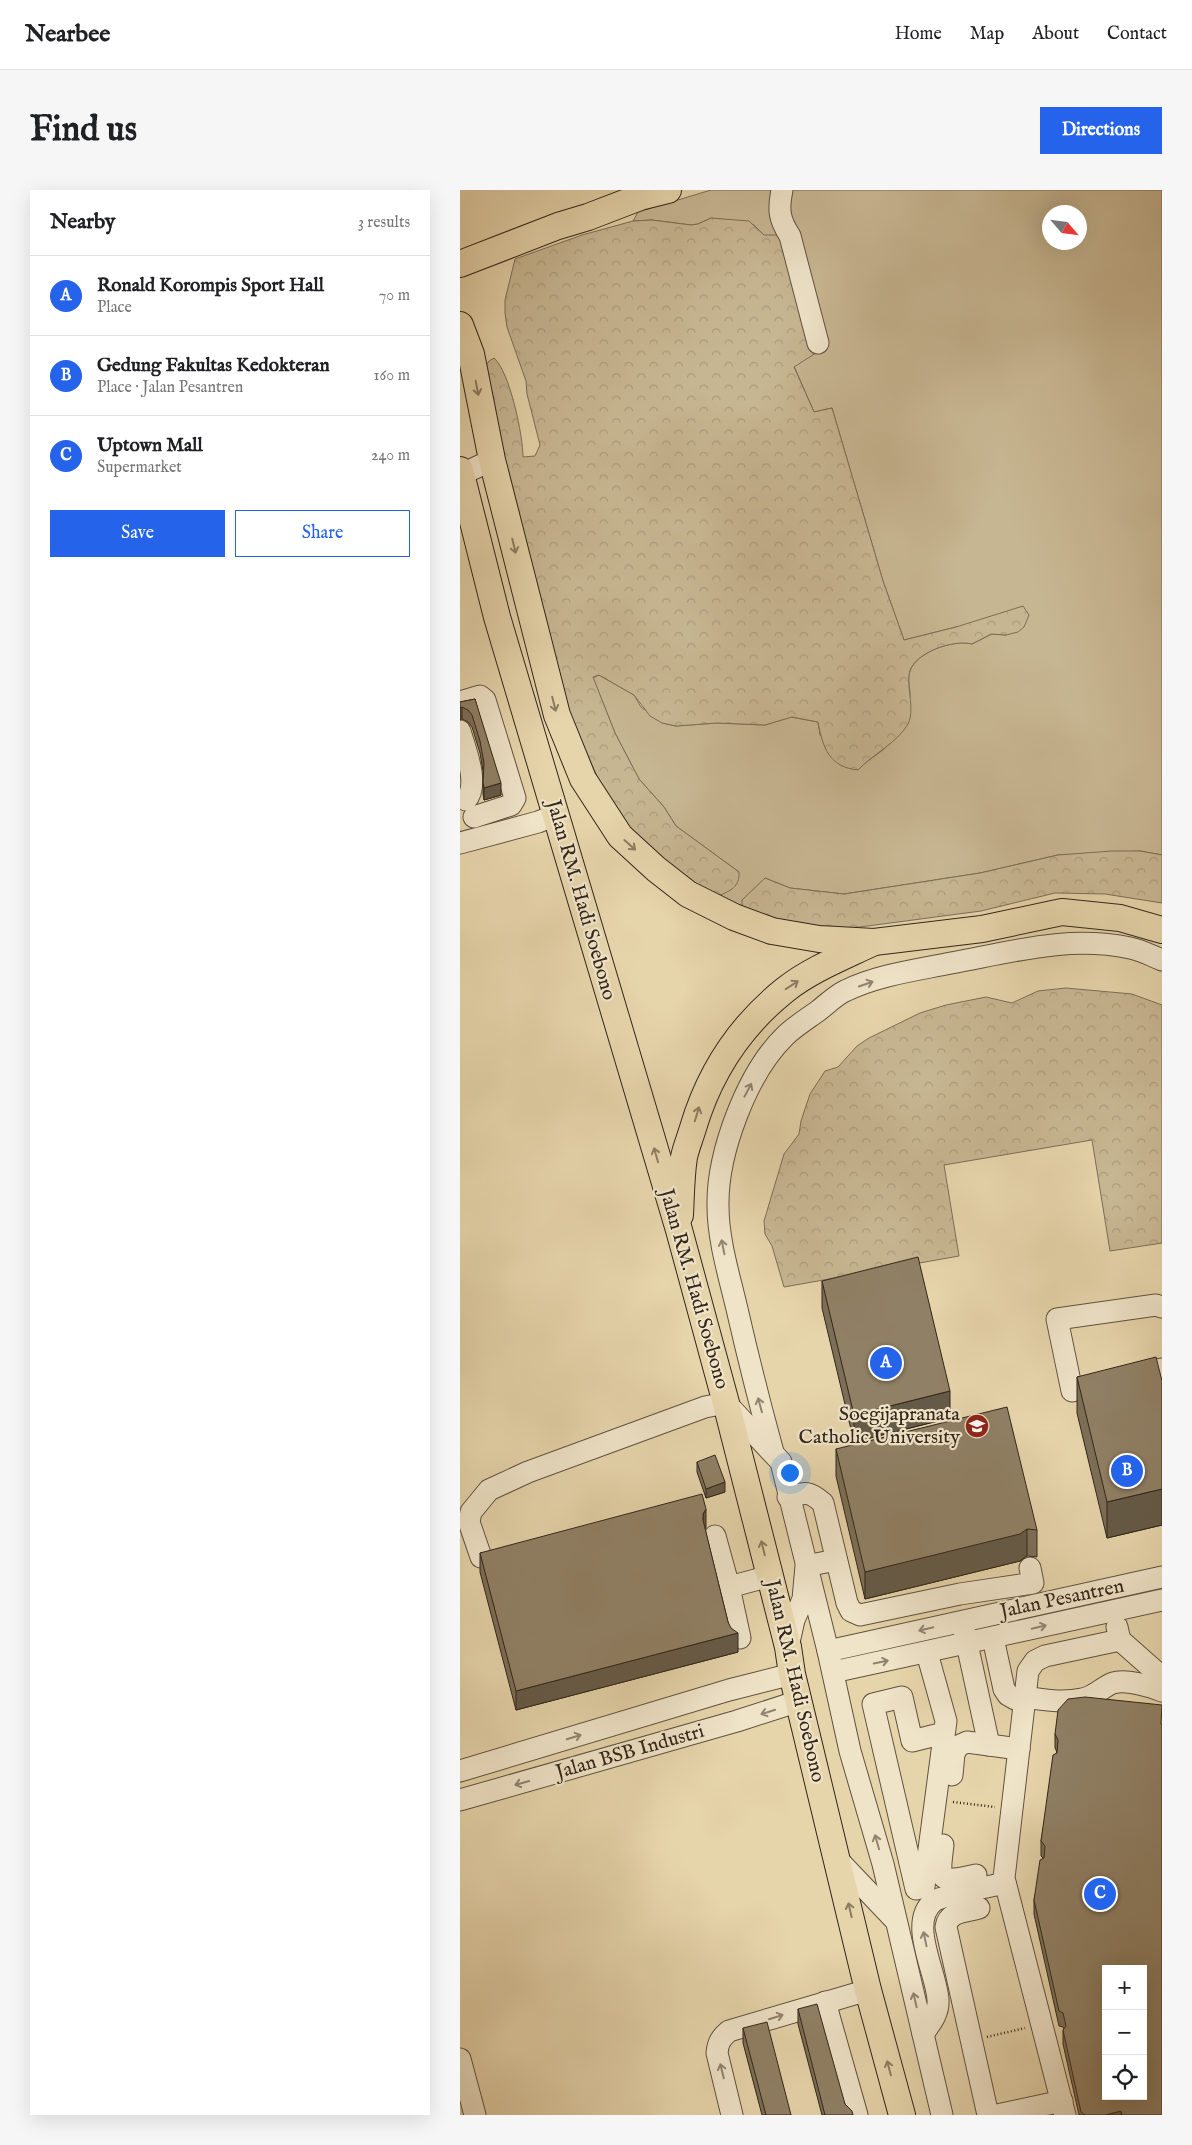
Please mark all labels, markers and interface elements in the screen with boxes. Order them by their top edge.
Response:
text: Nearbee [25,19,110,50]
text: Home [895,23,942,46]
text: Map [970,23,1004,46]
text: About [1032,23,1079,46]
text: Contact [1107,23,1167,46]
button: Directions [1040,107,1162,154]
text: Find us [30,108,137,153]
north arrow [1042,205,1087,250]
text: Nearby [50,209,115,236]
text: 3 results [358,213,410,233]
text: Ronald Korompis Sport Hall [97,274,324,298]
text: A [61,286,71,306]
text: 70 m [379,286,410,306]
text: Place [97,298,132,318]
text: Gedung Fakultas Kedokteran [97,354,330,378]
text: B [61,366,71,386]
text: 160 m [374,366,410,386]
text: Place · Jalan Pesantren [97,378,243,398]
one-way arrow [473,380,483,396]
text: Uptown Mall [97,434,203,458]
text: C [60,446,72,466]
text: 240 m [371,446,410,466]
text: Supermarket [97,458,182,478]
button: Save [50,510,225,557]
button: Share [235,510,410,557]
one-way arrow [510,538,519,554]
one-way arrow [550,695,559,711]
street label: Jalan RM. Hadi Soebono [540,795,622,1003]
one-way arrow [624,840,637,851]
one-way arrow [857,978,873,988]
one-way arrow [785,980,799,991]
one-way arrow [744,1083,754,1098]
one-way arrow [692,1106,702,1122]
one-way arrow [651,1147,661,1163]
street label: Jalan RM. Hadi Soebono [653,1184,735,1392]
one-way arrow [718,1240,728,1256]
pin: A [870,1344,902,1382]
one-way arrow [755,1398,764,1414]
place label: Soegijapranata Catholic University [799,1402,960,1450]
school or university icon: Soegijapranata Catholic University [964,1413,990,1439]
pin: B [1111,1452,1143,1490]
your location [777,1460,803,1486]
one-way arrow [758,1541,767,1557]
street label: Jalan Pesantren [996,1574,1127,1625]
street label: Jalan RM. Hadi Soebono [759,1575,831,1785]
one-way arrow [1031,1622,1047,1631]
one-way arrow [919,1625,935,1634]
one-way arrow [872,1657,888,1667]
one-way arrow [760,1707,776,1717]
street label: Jalan BSB Industri [551,1719,707,1786]
one-way arrow [565,1731,581,1741]
one-way arrow [514,1778,530,1788]
one-way arrow [871,1834,881,1850]
pin: C [1084,1875,1116,1913]
one-way arrow [845,1903,854,1919]
one-way arrow [919,1931,929,1947]
map controls [1102,1965,1147,2100]
button: + [1102,1965,1147,2010]
one-way arrow [910,1992,919,2008]
button: − [1102,2010,1147,2055]
one-way arrow [768,2011,784,2021]
button: locate [1102,2055,1147,2100]
one-way arrow [884,2060,893,2076]
one-way arrow [717,2063,726,2079]

